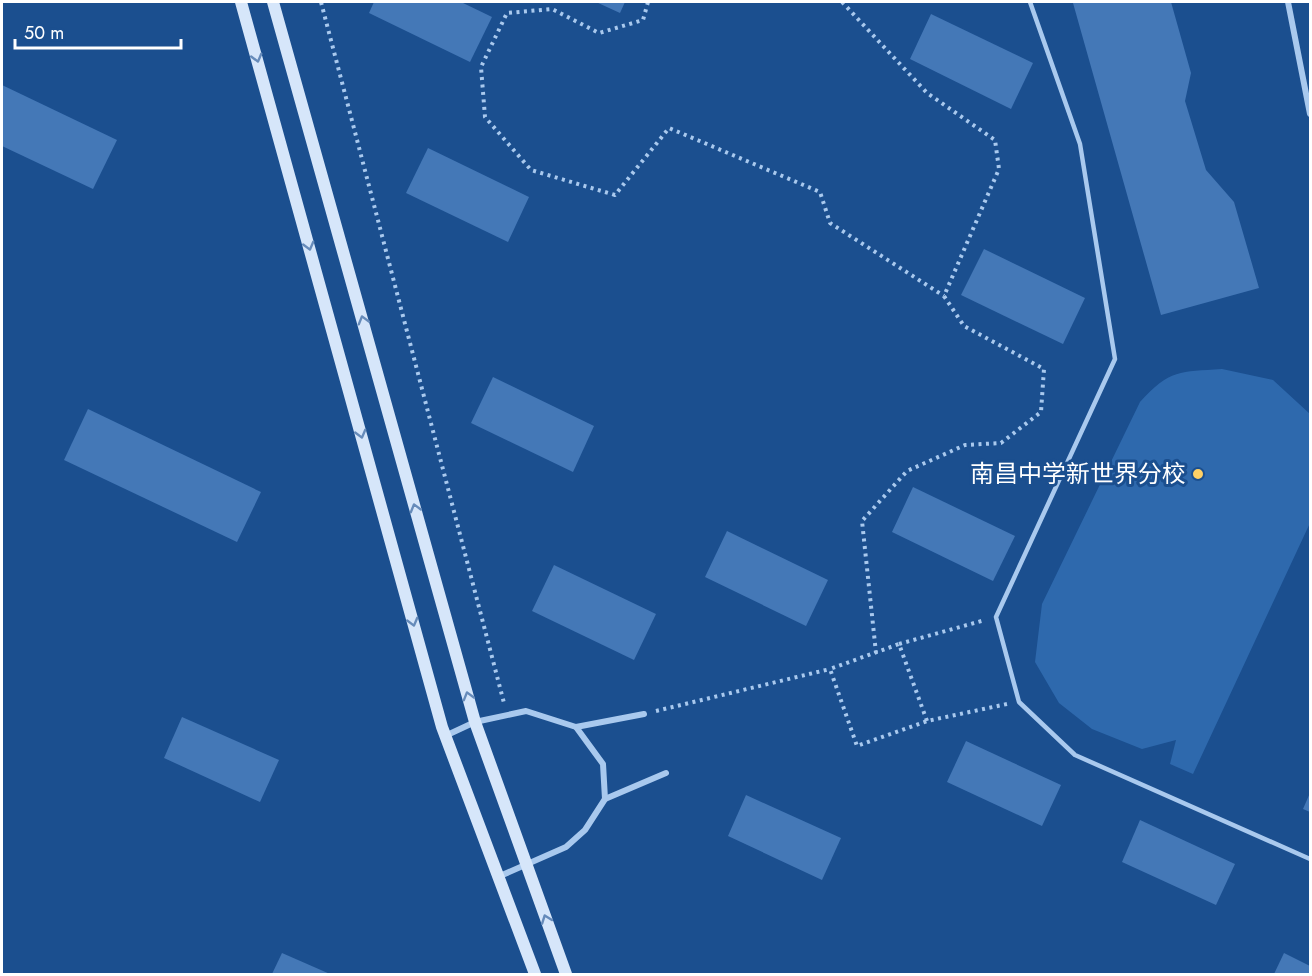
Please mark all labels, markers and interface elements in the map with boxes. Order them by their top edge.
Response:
scale bar [15,12,182,50]
text: 50 m [24,20,64,46]
one-way arrow [250,52,262,63]
one-way arrow [302,240,314,251]
one-way arrow [357,315,370,325]
one-way arrow [354,428,366,439]
place label: 南昌中学新世界分校 [970,456,1186,491]
marker: 南昌中学新世界分校 [1191,467,1205,481]
one-way arrow [410,503,422,514]
one-way arrow [406,616,418,627]
one-way arrow [462,691,475,701]
one-way arrow [540,915,553,925]

